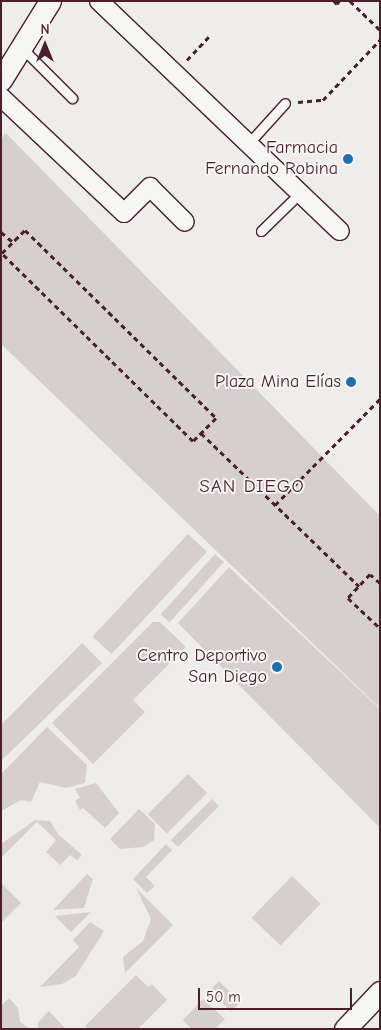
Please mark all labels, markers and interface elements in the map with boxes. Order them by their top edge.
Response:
north arrow [20,20,70,70]
text: N [40,21,50,38]
place label: Farmacia Fernando Robina [205,138,338,180]
marker: Farmacia Fernando Robina [342,153,354,165]
place label: Plaza Mina Elías [215,371,341,393]
marker: Plaza Mina Elías [345,376,357,388]
district label: SAN DIEGO [198,476,306,498]
place label: Centro Deportivo San Diego [137,646,267,689]
marker: Centro Deportivo San Diego [271,661,283,673]
scale bar [201,978,355,1010]
text: 50 m [206,988,241,1006]

